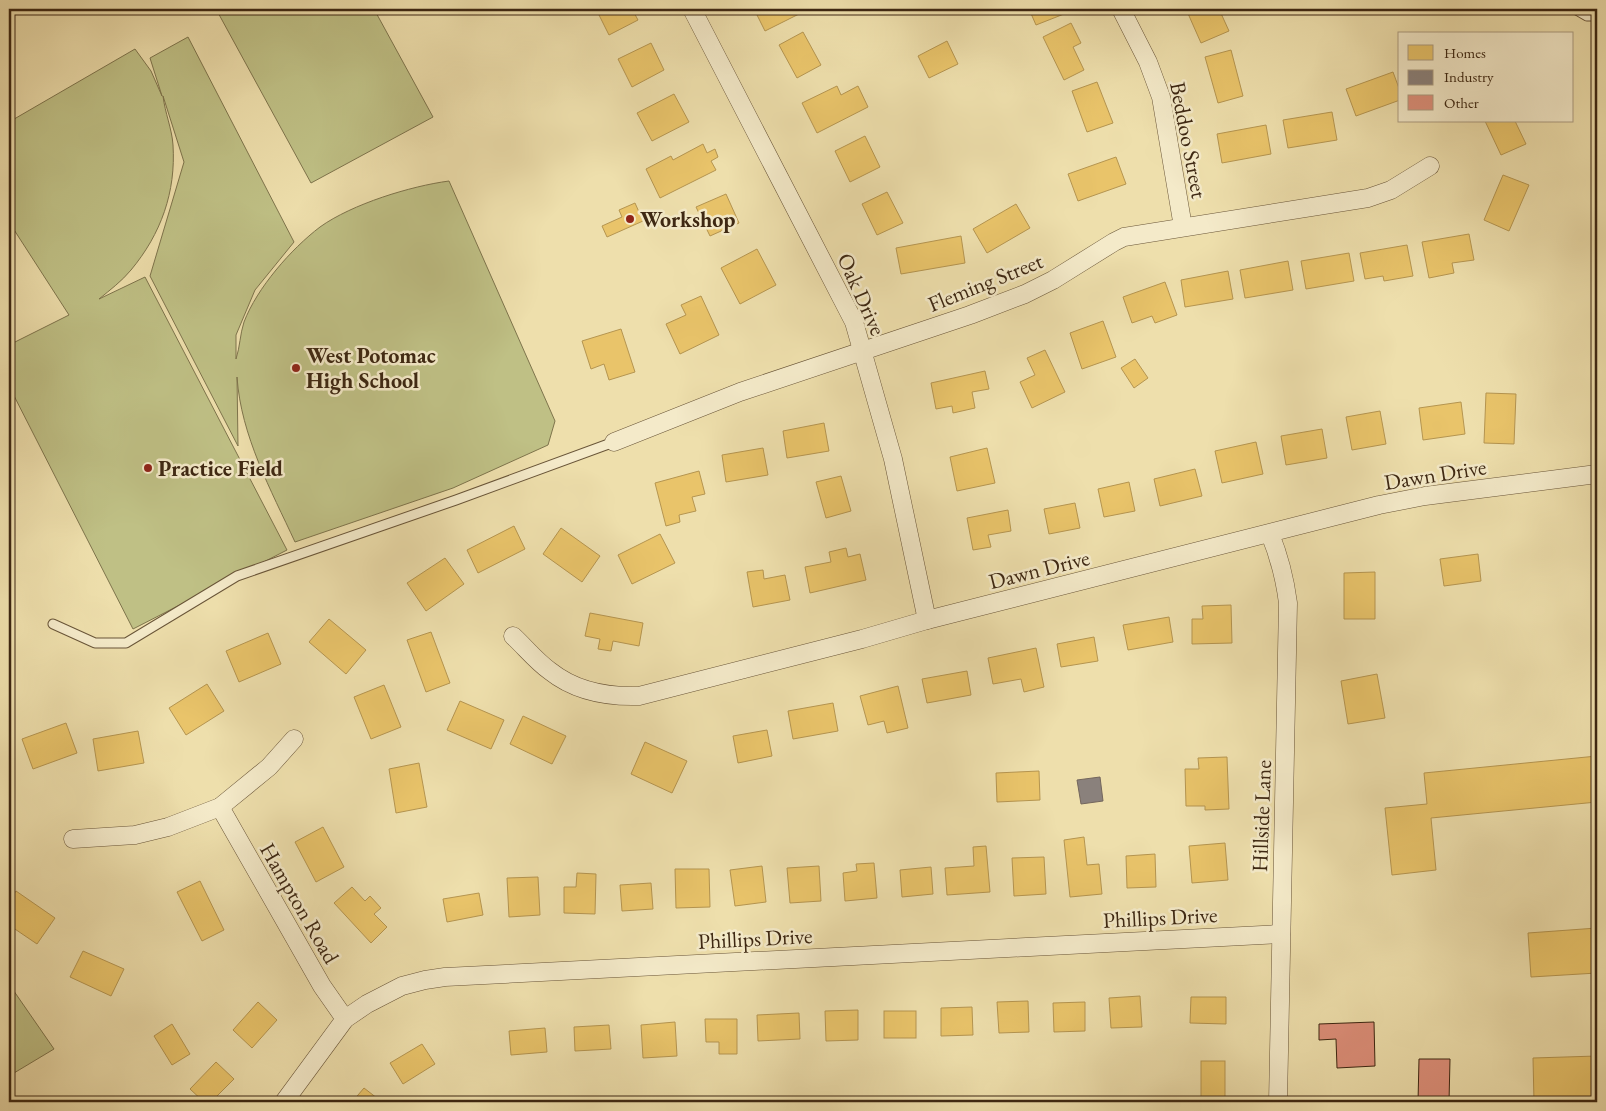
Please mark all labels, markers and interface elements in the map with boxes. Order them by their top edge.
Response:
legend [1398,32,1574,122]
text: Homes [1444,43,1486,62]
text: Industry [1444,67,1494,86]
street label: Beddoo Street [1163,79,1214,201]
text: Other [1444,93,1479,112]
place label: Workshop [640,205,735,234]
marker: Workshop [624,213,636,225]
street label: Fleming Street [923,246,1047,319]
street label: Oak Drive [831,248,893,340]
place label: West Potomac High School [306,341,436,395]
marker: West Potomac High School [290,362,302,374]
street label: Dawn Drive [1382,452,1489,497]
place label: Practice Field [158,454,283,483]
marker: Practice Field [142,462,154,474]
street label: Dawn Drive [986,543,1093,596]
street label: Hillside Lane [1245,759,1278,873]
street label: Hampton Road [253,838,346,970]
street label: Phillips Drive [1102,900,1218,935]
street label: Phillips Drive [697,921,813,956]

